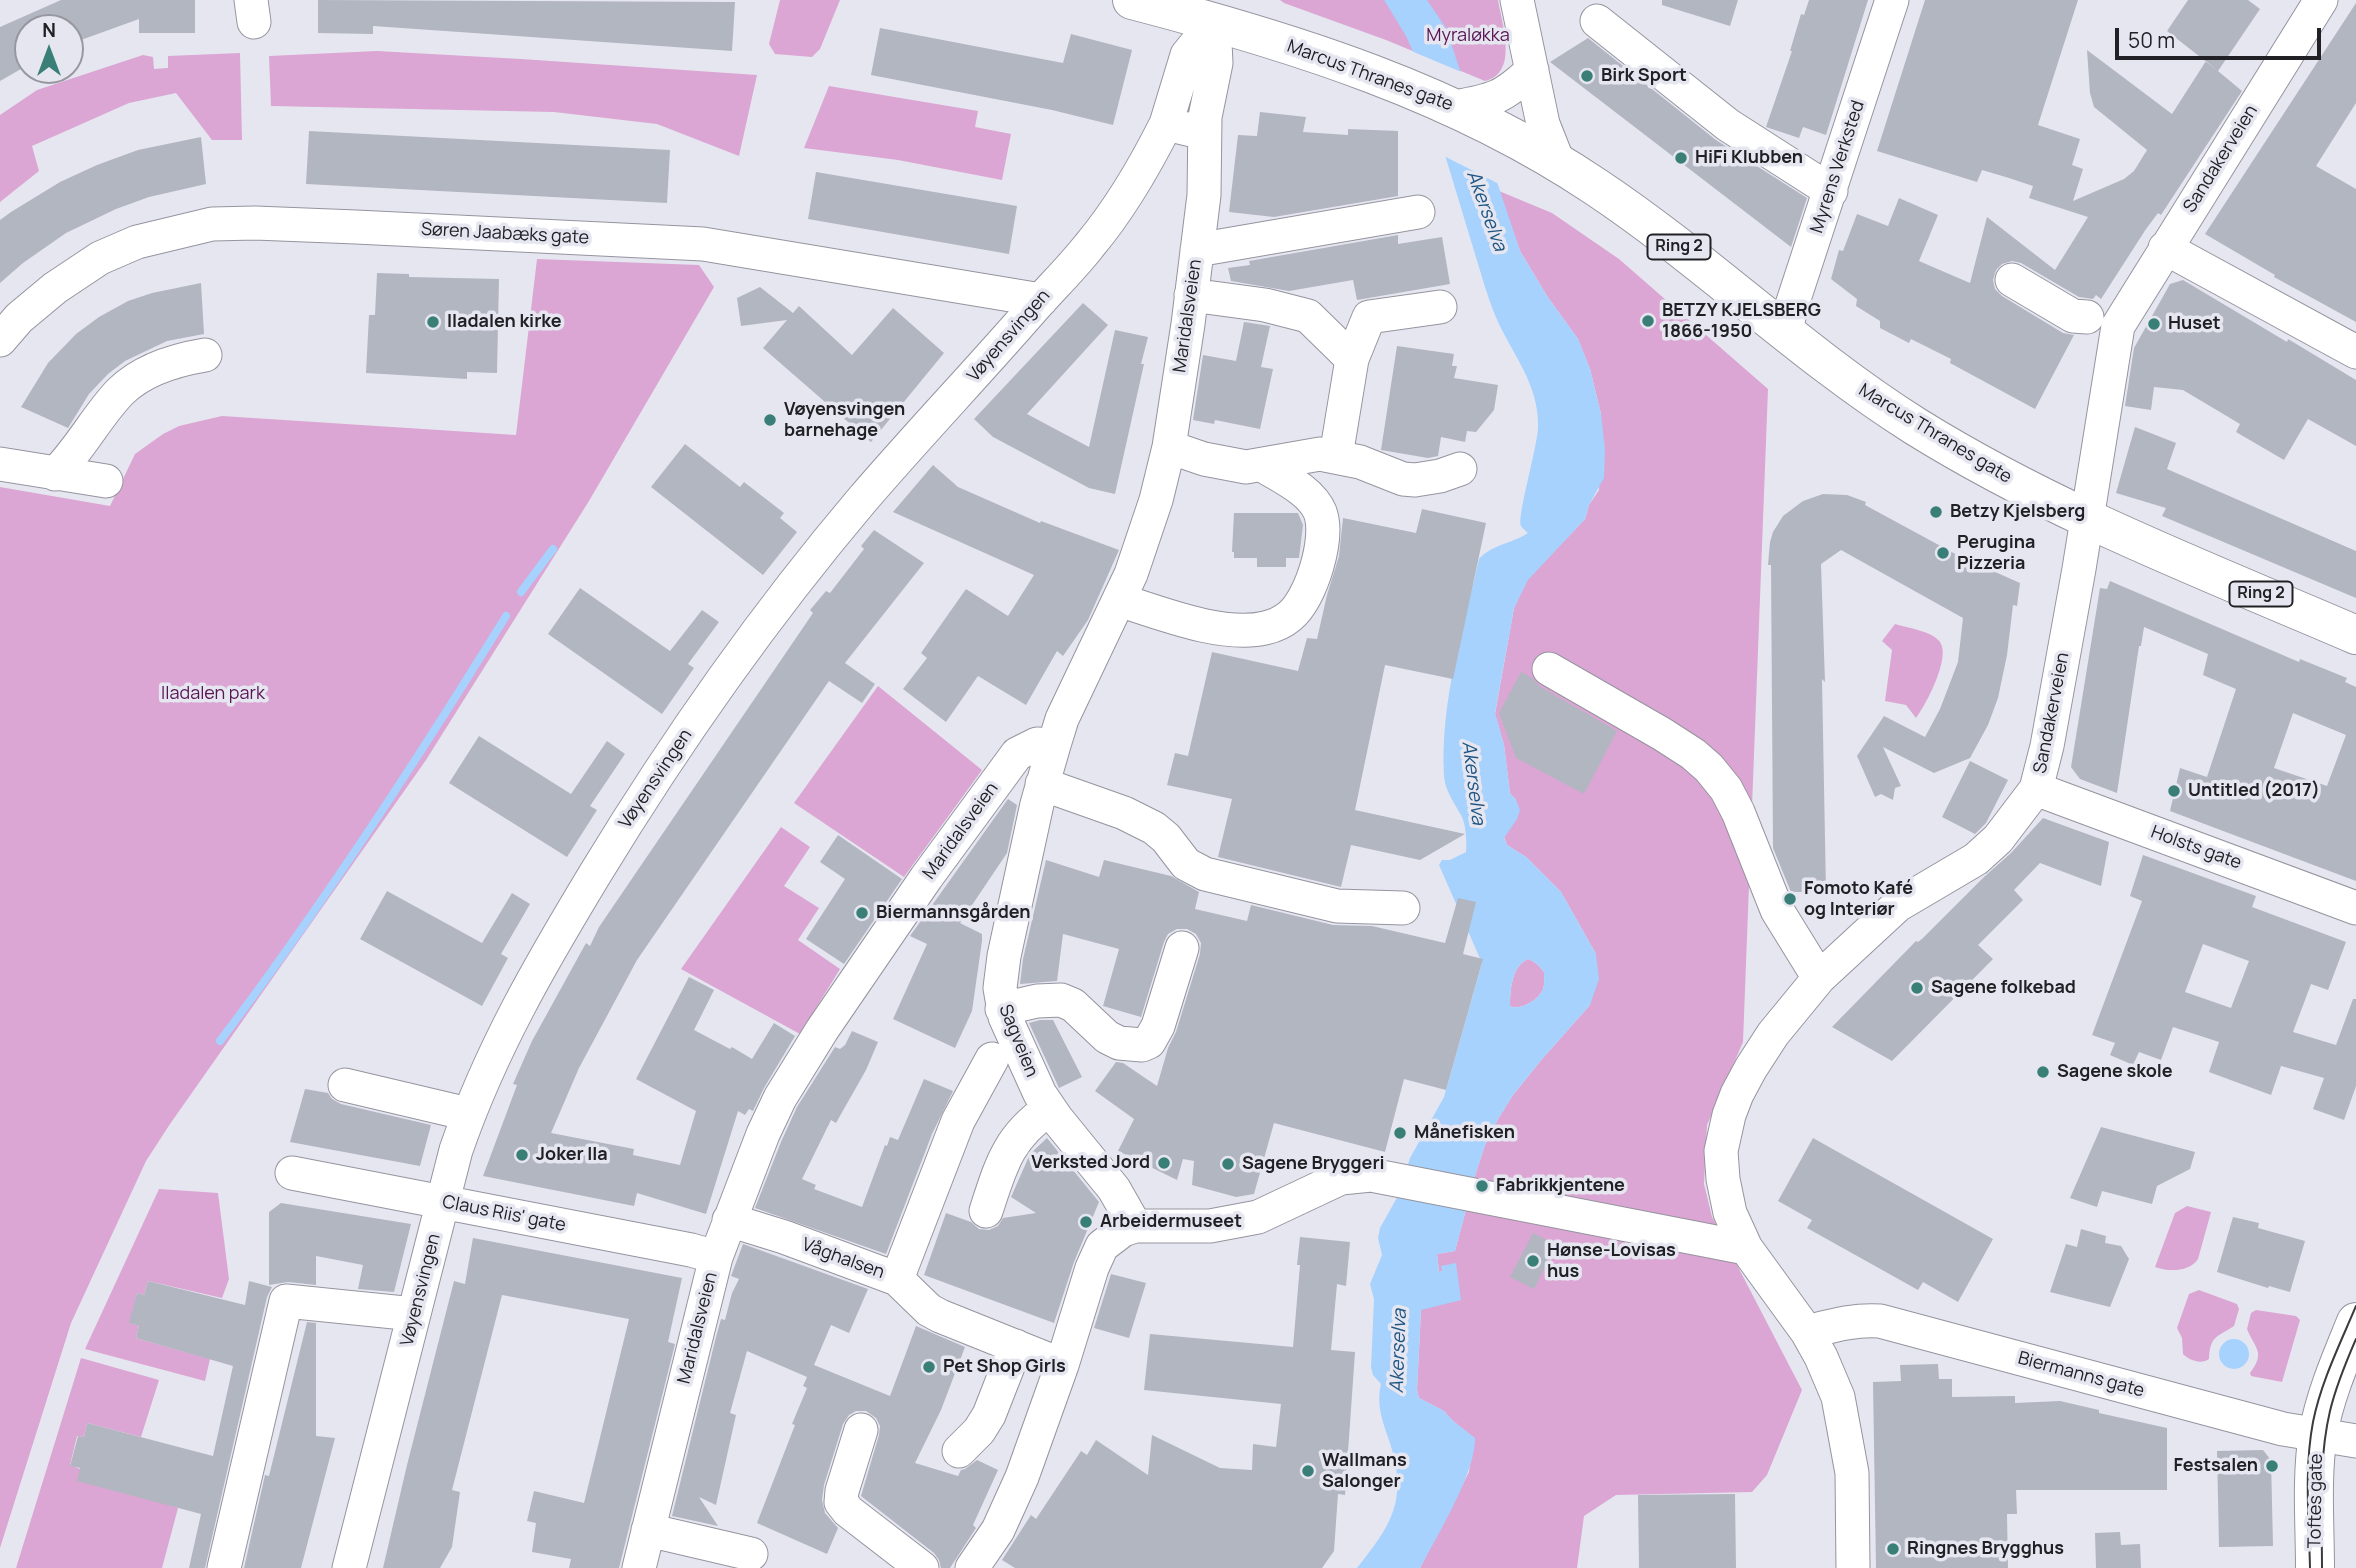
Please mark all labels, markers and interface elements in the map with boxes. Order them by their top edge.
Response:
north arrow [14,14,84,84]
scale bar [2118,14,2324,58]
text: N [42,17,56,43]
park label: Myraløkka [1426,25,1510,47]
text: 50 m [2128,26,2175,54]
street label: Marcus Thranes gate [1284,36,1456,116]
place label: Birk Sport [1601,65,1687,87]
marker: Birk Sport [1579,68,1595,84]
street label: Myrens Verksted [1806,98,1870,236]
street label: Sandakerveien [2179,101,2263,217]
place label: HiFi Klubben [1695,147,1803,169]
marker: HiFi Klubben [1673,150,1689,166]
water label: Akerselva [1461,168,1511,254]
street label: Søren Jaabæks gate [420,219,590,249]
road number: Ring 2 [1648,234,1710,260]
street label: Maridalsveien [1169,258,1207,374]
street label: Vøyensvingen [963,286,1055,386]
place label: BETZY KJELSBERG 1866-1950 [1662,300,1821,342]
place label: Iladalen kirke [447,311,562,333]
marker: BETZY KJELSBERG 1866-1950 [1640,313,1656,329]
place label: Huset [2168,313,2221,335]
marker: Iladalen kirke [425,314,441,330]
marker: Huset [2146,316,2162,332]
street label: Marcus Thranes gate [1854,380,2016,488]
place label: Vøyensvingen barnehage [784,399,905,442]
marker: Vøyensvingen barnehage [762,412,778,428]
place label: Betzy Kjelsberg [1950,501,2085,523]
marker: Betzy Kjelsberg [1928,504,1944,520]
place label: Perugina Pizzeria [1957,532,2035,574]
marker: Perugina Pizzeria [1935,545,1951,561]
road number: Ring 2 [2230,582,2292,607]
street label: Sandakerveien [2030,651,2074,775]
park label: Iladalen park [161,683,265,705]
street label: Vøyensvingen [615,725,697,833]
water label: Akerselva [1457,740,1489,826]
street label: Maridalsveien [919,778,1003,884]
place label: Untitled (2017) [2188,780,2320,802]
marker: Untitled (2017) [2166,783,2182,799]
street label: Holsts gate [2148,822,2244,874]
place label: Fomoto Kafé og Interiør [1804,878,1913,920]
marker: Fomoto Kafé og Interiør [1782,891,1798,907]
place label: Biermannsgården [876,902,1031,924]
marker: Biermannsgården [854,905,870,921]
place label: Sagene folkebad [1931,977,2076,999]
marker: Sagene folkebad [1909,980,1925,996]
street label: Sagveien [994,1002,1042,1080]
place label: Sagene skole [2057,1061,2173,1083]
marker: Sagene skole [2035,1064,2051,1080]
place label: Månefisken [1414,1122,1515,1144]
marker: Månefisken [1392,1125,1408,1141]
place label: Joker Ila [536,1144,608,1166]
marker: Joker Ila [514,1147,530,1163]
place label: Verksted Jord [1031,1152,1150,1174]
place label: Sagene Bryggeri [1242,1153,1385,1175]
marker: Verksted Jord [1156,1155,1172,1171]
marker: Sagene Bryggeri [1220,1156,1236,1172]
place label: Fabrikkjentene [1496,1175,1625,1197]
marker: Fabrikkjentene [1474,1178,1490,1194]
street label: Claus Riis' gate [441,1191,567,1237]
place label: Arbeidermuseet [1100,1211,1242,1233]
marker: Arbeidermuseet [1078,1214,1094,1230]
street label: Vøyensvingen [397,1232,445,1348]
street label: Våghalsen [799,1234,887,1284]
place label: Hønse-Lovisas hus [1547,1240,1676,1282]
marker: Hønse-Lovisas hus [1525,1253,1541,1269]
street label: Maridalsveien [674,1270,722,1386]
water label: Akerselva [1386,1309,1412,1393]
street label: Biermanns gate [2015,1348,2147,1402]
place label: Pet Shop Girls [943,1356,1066,1378]
marker: Pet Shop Girls [921,1359,937,1375]
place label: Wallmans Salonger [1322,1450,1407,1492]
street label: Toftes gate [2304,1453,2328,1549]
place label: Festsalen [2173,1455,2258,1477]
marker: Festsalen [2264,1458,2280,1474]
marker: Wallmans Salonger [1300,1463,1316,1479]
place label: Ringnes Brygghus [1907,1538,2064,1560]
marker: Ringnes Brygghus [1885,1541,1901,1557]

